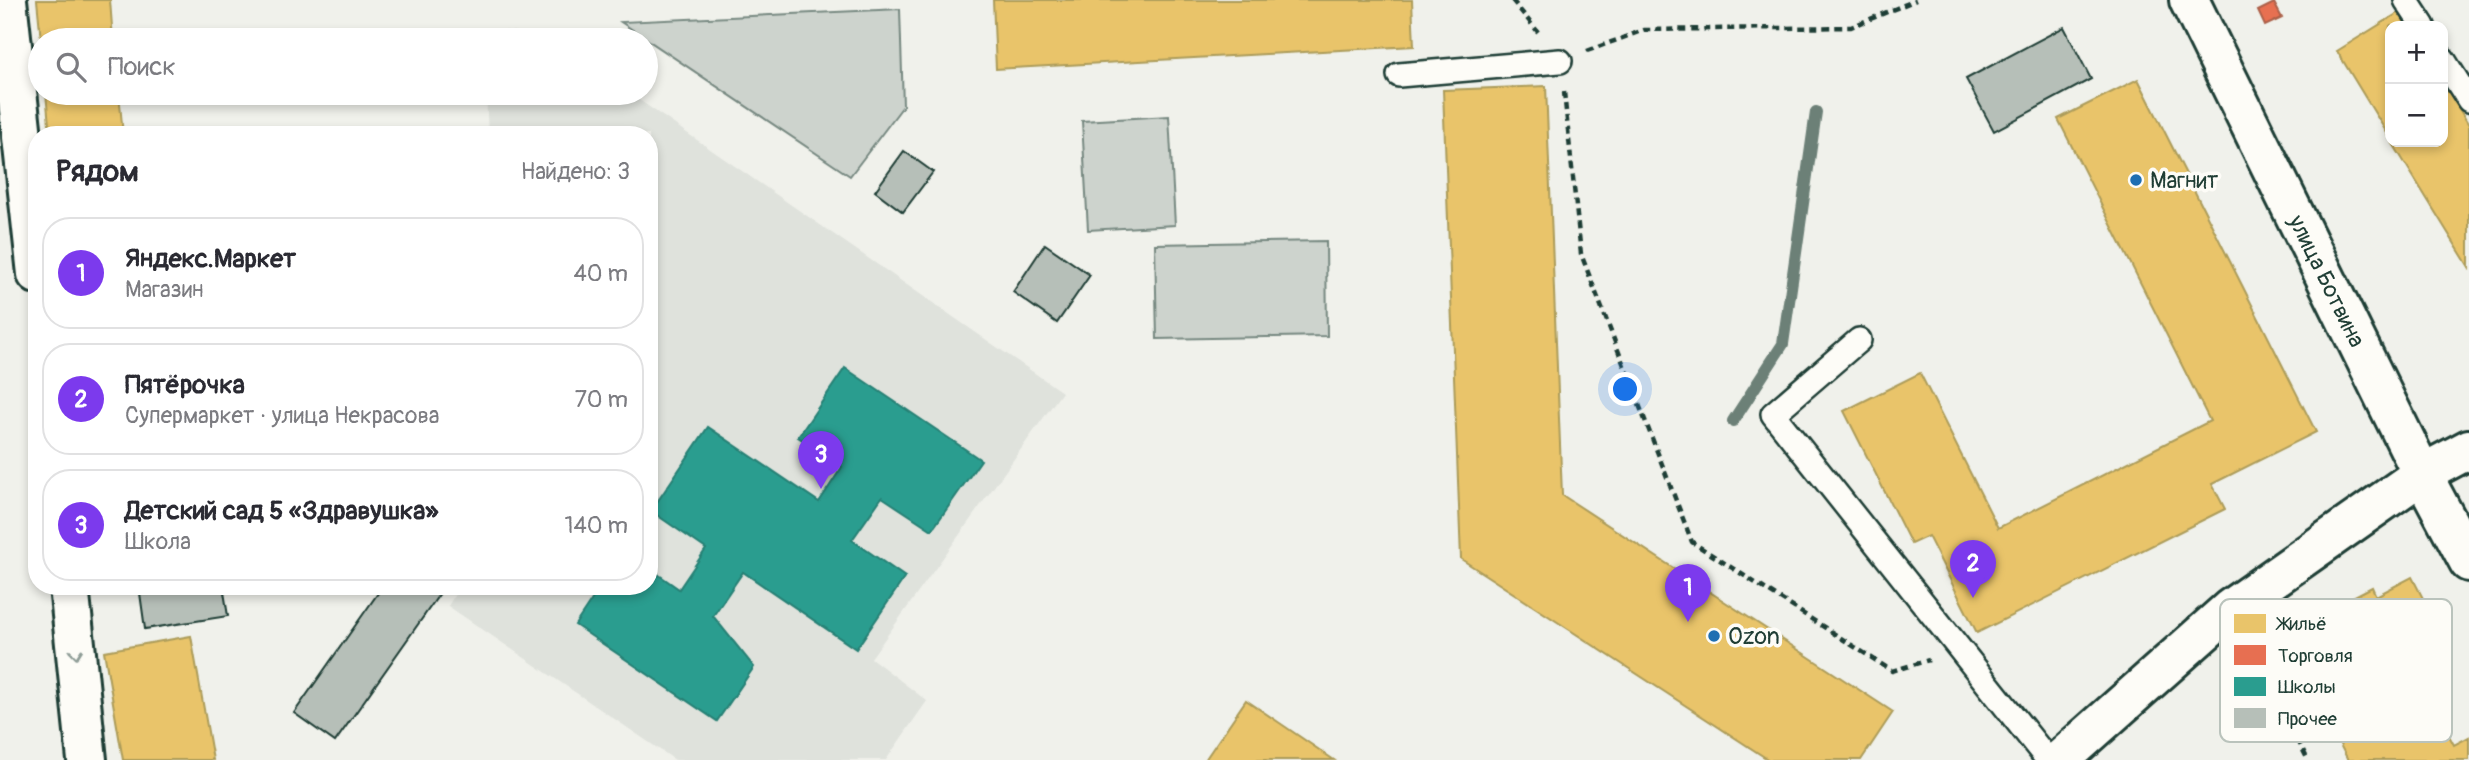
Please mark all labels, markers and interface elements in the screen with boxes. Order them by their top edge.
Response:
map controls [2385,21,2448,147]
button: + [2385,21,2448,84]
search box [28,28,658,105]
icon: search [52,48,90,86]
text: Поиск [108,51,176,83]
button: − [2385,84,2448,147]
text: Рядом [56,153,139,190]
text: Найдено: 3 [521,157,630,186]
place label: Магнит [2150,166,2219,195]
marker: Магнит [2128,172,2144,188]
street label: улица Ботвина [2282,209,2372,352]
text: Яндекс.Маркет [125,243,296,275]
text: 1 [77,259,86,288]
text: 40 m [574,259,628,288]
text: Магазин [125,275,204,304]
text: Пятёрочка [125,369,245,401]
your location [1608,372,1642,406]
text: 2 [75,385,87,414]
text: 70 m [575,385,628,414]
text: Супермаркет · улица Некрасова [125,401,439,430]
pin: 3 [798,431,844,489]
text: Детский сад 5 «Здравушка» [125,495,439,527]
text: 3 [75,511,87,540]
text: 140 m [565,511,628,540]
text: Школа [125,527,191,556]
pin: 2 [1950,540,1996,598]
pin: 1 [1665,564,1711,622]
legend [2220,599,2452,742]
text: Жильё [2275,612,2327,636]
place label: Ozon [1728,622,1780,651]
marker: Ozon [1706,628,1722,644]
text: Торговля [2278,644,2353,668]
one-way arrow [68,649,83,660]
text: Школы [2278,675,2336,699]
text: Прочее [2278,707,2338,731]

